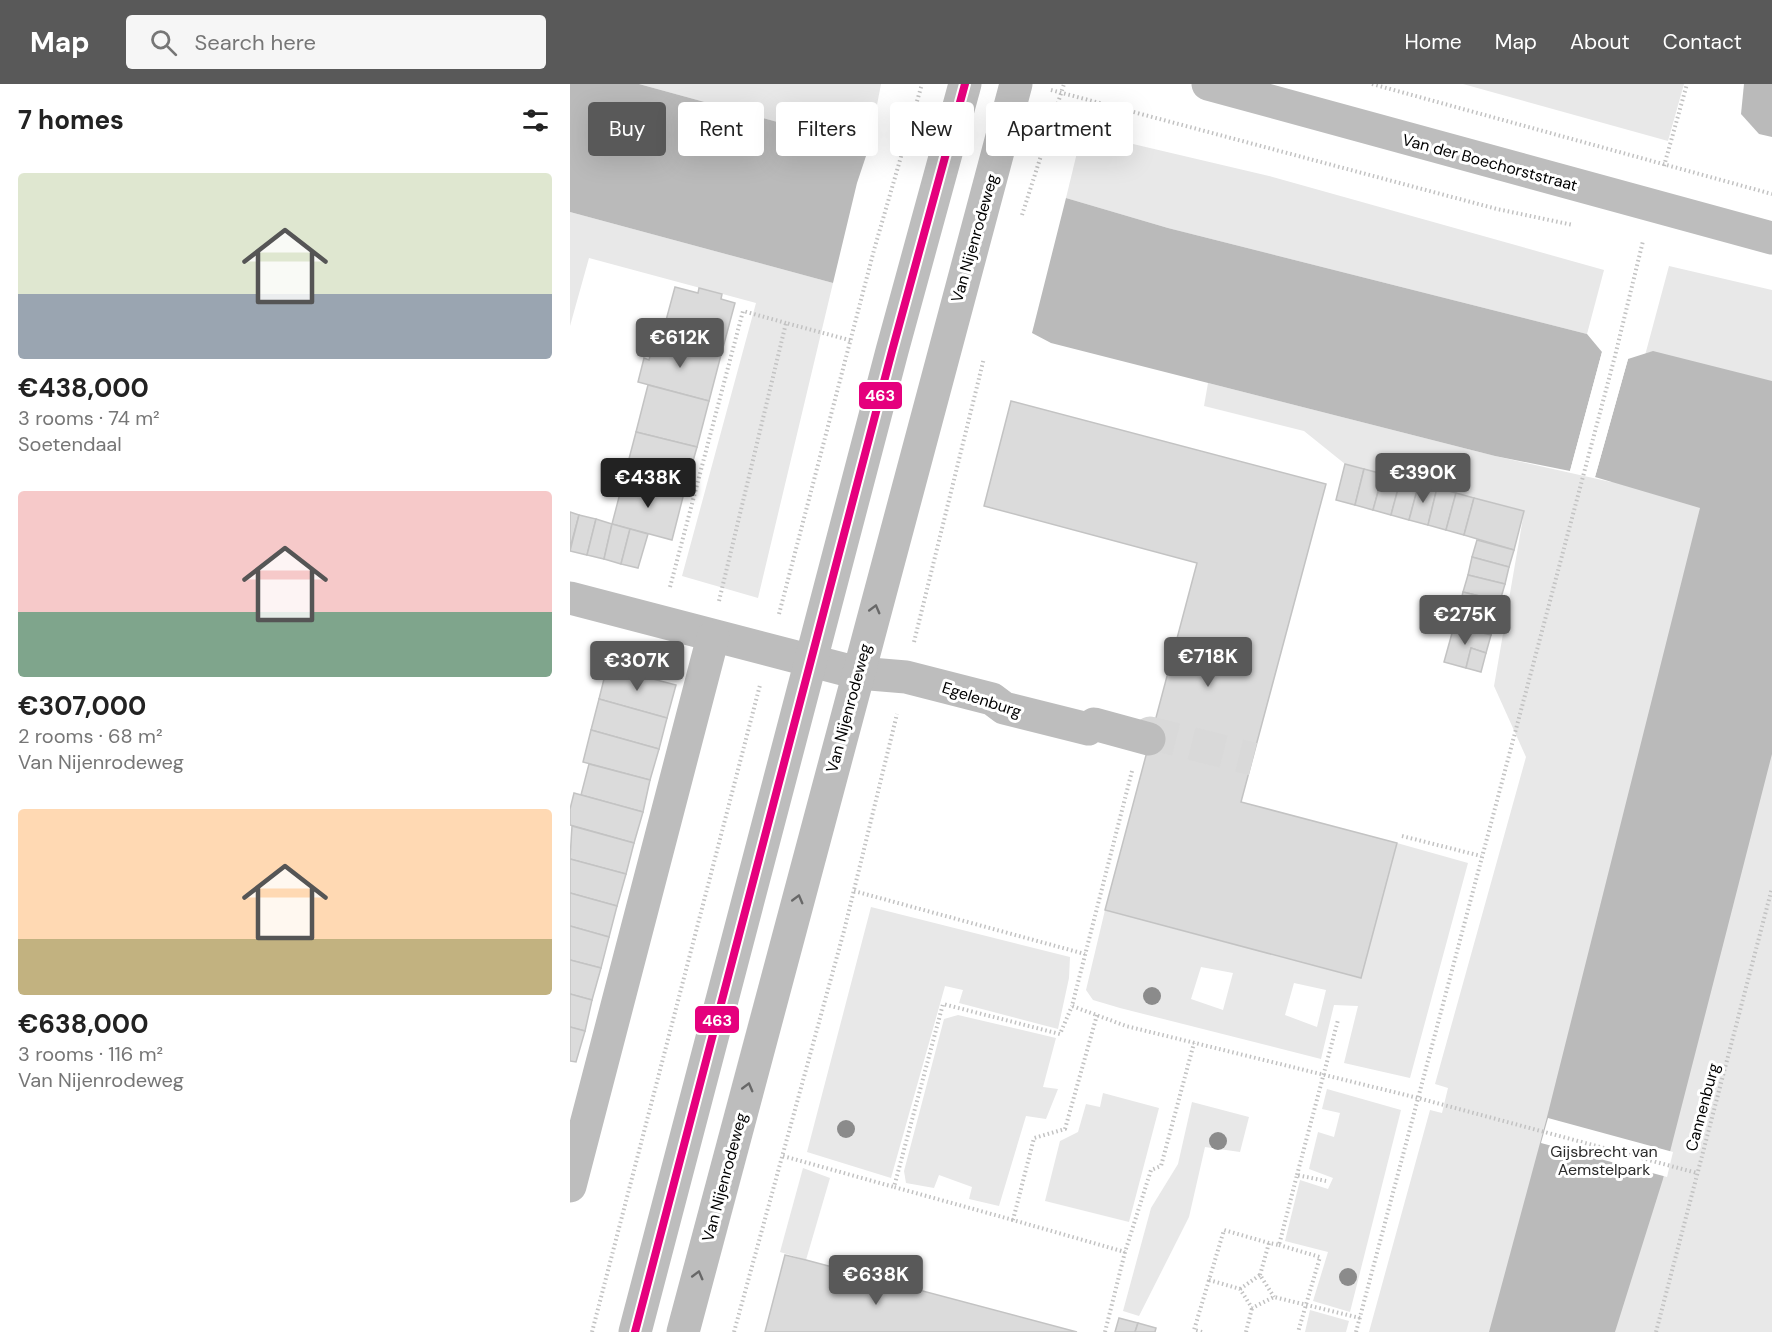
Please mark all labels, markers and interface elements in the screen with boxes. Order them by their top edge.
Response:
search box [126,15,546,69]
text: Map [30,24,90,61]
icon: search [147,26,180,59]
text: Search here [195,28,316,57]
text: Home [1404,28,1462,56]
text: Map [1495,28,1537,56]
text: About [1570,28,1630,56]
text: Contact [1663,28,1742,56]
chip: Buy [588,102,666,156]
chip: Rent [678,102,764,156]
chip: Filters [776,102,878,156]
chip: New [890,102,974,156]
chip: Apartment [986,102,1133,156]
text: 7 homes [18,103,124,137]
icon: filters [519,104,552,137]
street label: Van der Boechorststraat [1400,129,1580,196]
street label: Van Nijenrodeweg [946,171,1003,305]
icon: home [231,212,339,320]
pin: €612K [638,318,722,369]
text: €612K [650,324,710,350]
text: €438,000 [18,371,149,405]
line badge: 463 [858,381,903,410]
text: 463 [865,385,895,406]
text: 3 rooms · 74 m² [18,405,160,431]
text: Soetendaal [18,431,122,457]
pin: €390K [1381,453,1465,504]
pin: €438K [606,458,690,509]
text: €390K [1389,459,1457,485]
text: €438K [615,464,681,490]
icon: home [231,530,339,638]
pin: €275K [1423,595,1507,646]
text: €275K [1434,601,1496,627]
one-way arrow [867,604,880,614]
pin: €718K [1166,637,1250,688]
pin: €307K [595,641,679,692]
street label: Van Nijenrodeweg [821,641,876,775]
text: €718K [1178,643,1238,669]
text: €307K [604,647,670,673]
street label: Egelenburg [939,677,1024,722]
text: €307,000 [18,689,146,723]
text: 2 rooms · 68 m² [18,723,163,749]
text: Van Nijenrodeweg [18,749,184,775]
icon: home [231,848,339,956]
one-way arrow [790,894,803,904]
line badge: 463 [694,1005,740,1034]
text: €638,000 [18,1007,148,1041]
text: 463 [702,1010,732,1031]
text: 3 rooms · 116 m² [18,1041,163,1067]
street label: Cannenburg [1681,1061,1724,1154]
text: Van Nijenrodeweg [18,1067,184,1093]
one-way arrow [740,1082,753,1092]
street label: Van Nijenrodeweg [697,1110,752,1244]
park label: Gijsbrecht van Aemstelpark [1550,1141,1658,1180]
pin: €638K [834,1255,918,1306]
text: €638K [843,1261,909,1287]
one-way arrow [690,1271,703,1281]

